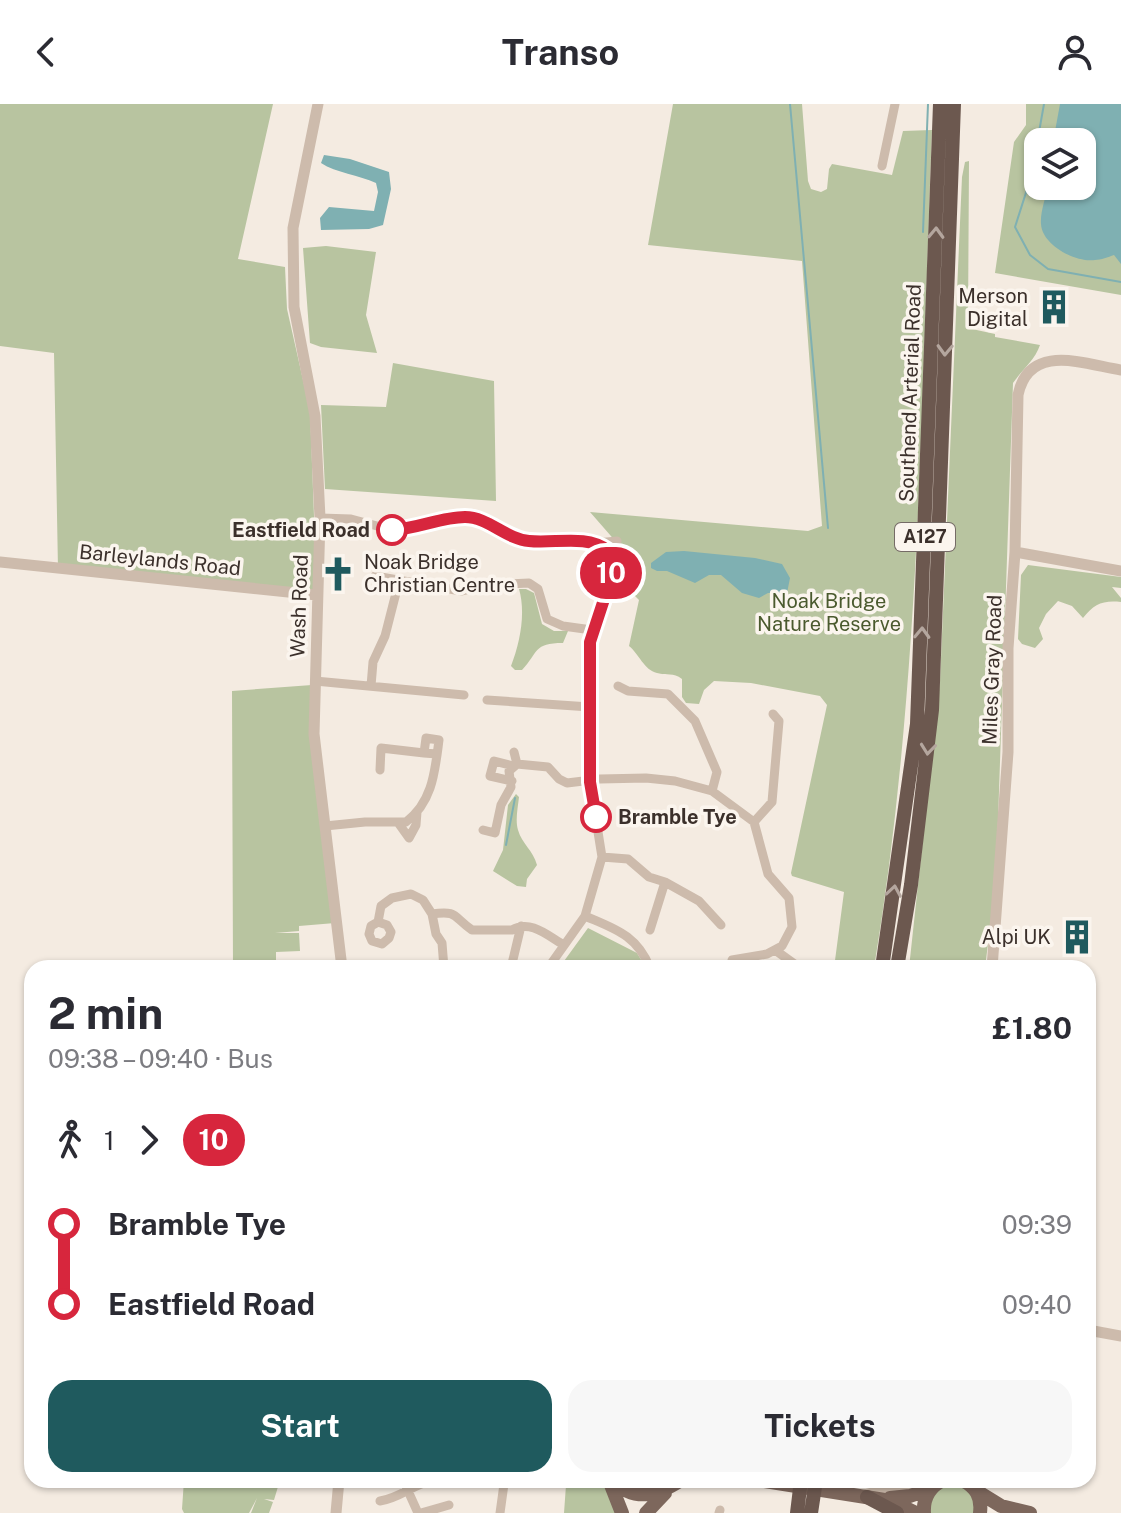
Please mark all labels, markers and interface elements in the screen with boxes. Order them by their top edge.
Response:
icon: back [24,30,68,74]
icon: person [1053,30,1097,74]
text: Transo [502,31,619,73]
map controls [1024,128,1096,200]
button: layers [1024,128,1096,200]
one-way arrow [927,226,944,239]
street label: Southend Arterial Road [894,284,926,502]
place label: Merson Digital [958,284,1028,331]
building icon: Merson Digital [1035,288,1073,326]
one-way arrow [937,344,954,357]
marker: Eastfield Road [377,515,407,545]
place label: Eastfield Road [232,518,370,542]
road number: A127 [895,523,955,551]
street label: Barleylands Road [78,540,242,580]
line badge: 10 [575,547,647,599]
place label: Noak Bridge Christian Centre [364,550,515,597]
street label: Wash Road [285,554,313,658]
church icon: Noak Bridge Christian Centre [319,555,357,593]
text: 10 [596,556,626,589]
park label: Noak Bridge Nature Reserve [757,589,901,636]
street label: Miles Gray Road [977,595,1007,745]
one-way arrow [913,626,930,639]
one-way arrow [920,743,937,756]
marker: Bramble Tye [581,802,611,832]
place label: Bramble Tye [618,805,737,829]
one-way arrow [885,884,902,898]
building icon: Alpi UK [1058,918,1096,956]
place label: Alpi UK [981,925,1051,949]
text: 2 min [48,987,163,1039]
text: £1.80 [992,1010,1072,1046]
text: 09:38 – 09:40 · Bus [48,1043,273,1074]
icon: walk [48,1118,92,1162]
icon: forward [127,1118,171,1162]
text: 10 [199,1123,229,1156]
text: 1 [104,1125,115,1156]
text: Bramble Tye [108,1206,286,1242]
text: 09:39 [1002,1209,1072,1240]
text: Eastfield Road [108,1286,315,1322]
text: 09:40 [1002,1289,1072,1320]
button: Start [48,1380,552,1472]
button: Tickets [568,1380,1072,1472]

